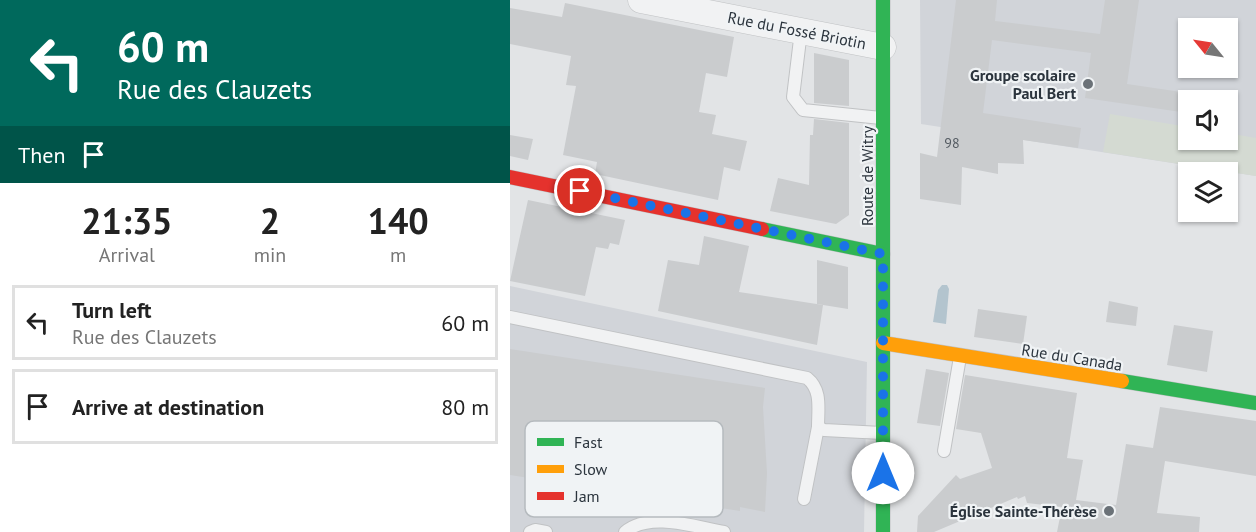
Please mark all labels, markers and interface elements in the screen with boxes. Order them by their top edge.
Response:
street label: Rue du Fossé Briotin [726,7,868,53]
north arrow [1178,18,1238,78]
map controls [1178,18,1238,222]
text: 60 m [117,19,209,74]
icon: left [18,24,96,102]
place label: Groupe scolaire Paul Bert [970,65,1076,103]
text: Rue des Clauzets [117,72,312,106]
marker: Groupe scolaire Paul Bert [1081,77,1095,91]
button: sound [1178,90,1238,150]
street label: Route de Witry [857,125,877,226]
house number: 98 [944,134,960,152]
icon: arrive [77,138,110,171]
text: Then [18,141,65,169]
button: layers [1178,162,1238,222]
pin [554,165,605,216]
icon: arrive [563,174,596,207]
text: 21:35 [81,197,173,244]
text: 2 [260,197,280,244]
text: 140 [368,197,429,244]
text: Arrival [99,242,155,268]
text: min [254,242,286,268]
text: m [390,242,406,268]
text: Turn left [72,296,152,324]
icon: left [21,306,54,339]
text: 60 m [441,309,489,337]
text: Rue des Clauzets [72,324,217,350]
street label: Rue du Canada [1020,339,1124,375]
icon: arrive [21,390,54,423]
text: Arrive at destination [72,393,264,421]
text: 80 m [441,393,489,421]
legend [525,421,723,517]
text: Fast [574,432,603,452]
position arrow [851,441,915,505]
text: Slow [574,459,608,479]
text: Jam [573,486,600,506]
place label: Église Sainte-Thérèse [950,501,1097,521]
marker: Église Sainte-Thérèse [1102,504,1116,518]

